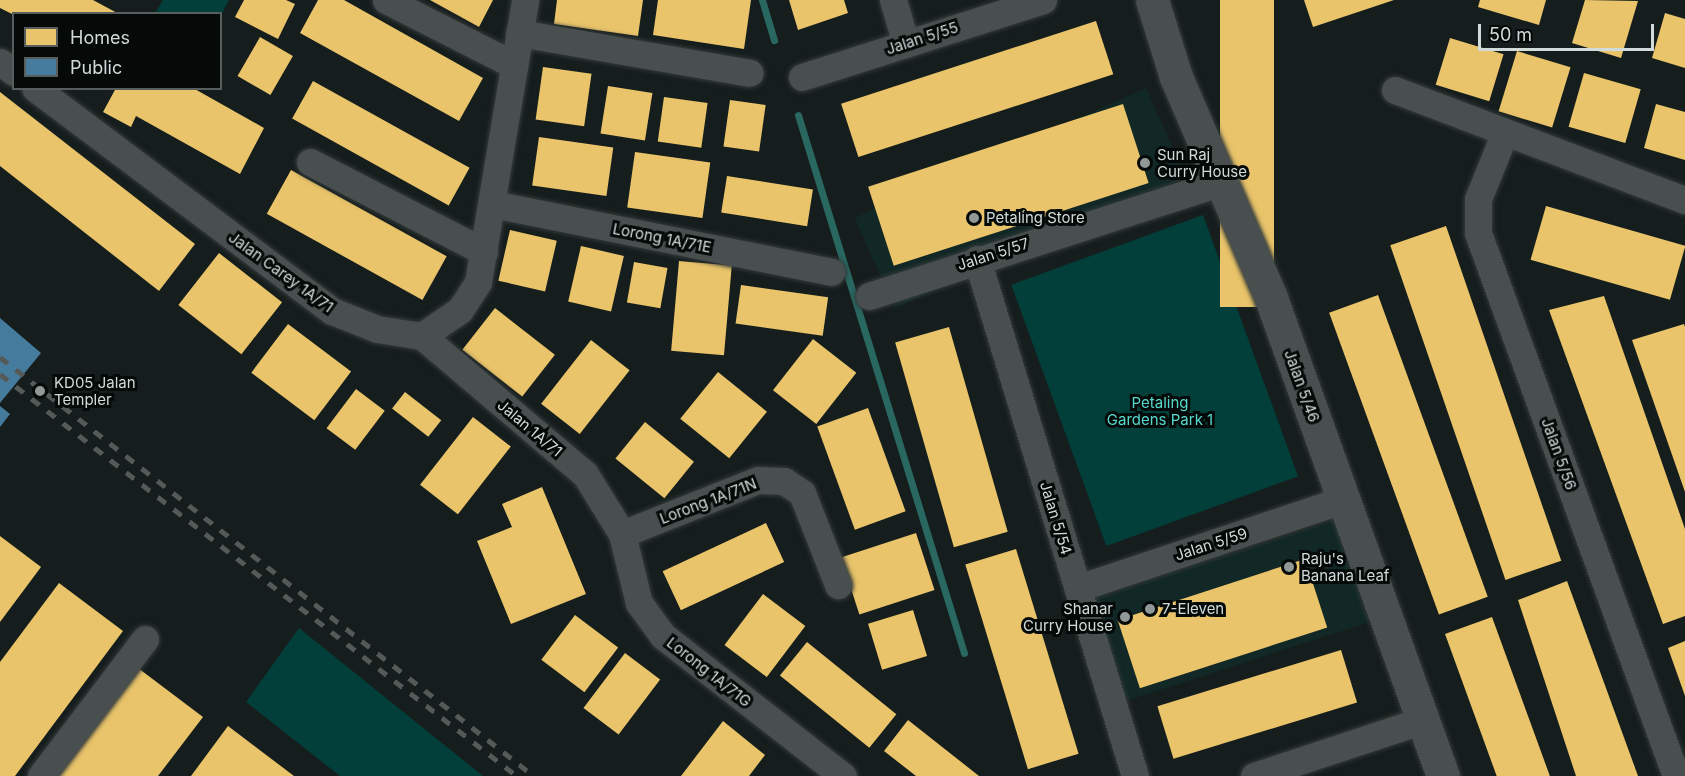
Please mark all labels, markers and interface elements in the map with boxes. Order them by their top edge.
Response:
legend [12,12,222,90]
scale bar [1481,12,1656,50]
street label: Jalan 5/55 [884,18,960,58]
text: 50 m [1489,24,1532,45]
text: Homes [70,27,130,48]
text: Public [70,57,122,78]
place label: Sun Raj Curry House [1157,145,1247,180]
marker: Sun Raj Curry House [1138,156,1152,170]
place label: Petaling Store [986,209,1085,227]
marker: Petaling Store [967,211,981,225]
street label: Lorong 1A/71E [611,220,713,256]
street label: Jalan Carey 1A/71 [225,228,337,316]
street label: Jalan 5/57 [955,234,1031,274]
street label: Jalan 5/46 [1281,347,1323,425]
place label: KD05 Jalan Templer [54,373,136,408]
marker: KD05 Jalan Templer [31,382,49,400]
park label: Petaling Gardens Park 1 [1107,393,1213,428]
street label: Jalan 1A/71 [494,396,566,460]
street label: Jalan 5/56 [1538,416,1580,492]
street label: Lorong 1A/71N [657,474,759,528]
street label: Jalan 5/54 [1036,479,1076,557]
street label: Jalan 5/59 [1173,524,1249,564]
place label: Raju's Banana Leaf [1301,549,1389,584]
marker: Raju's Banana Leaf [1282,560,1296,574]
place label: Shanar Curry House [1023,599,1113,634]
place label: 7-Eleven [1162,600,1224,618]
marker: 7-Eleven [1143,602,1157,616]
marker: Shanar Curry House [1118,610,1132,624]
street label: Lorong 1A/71G [663,633,755,711]

